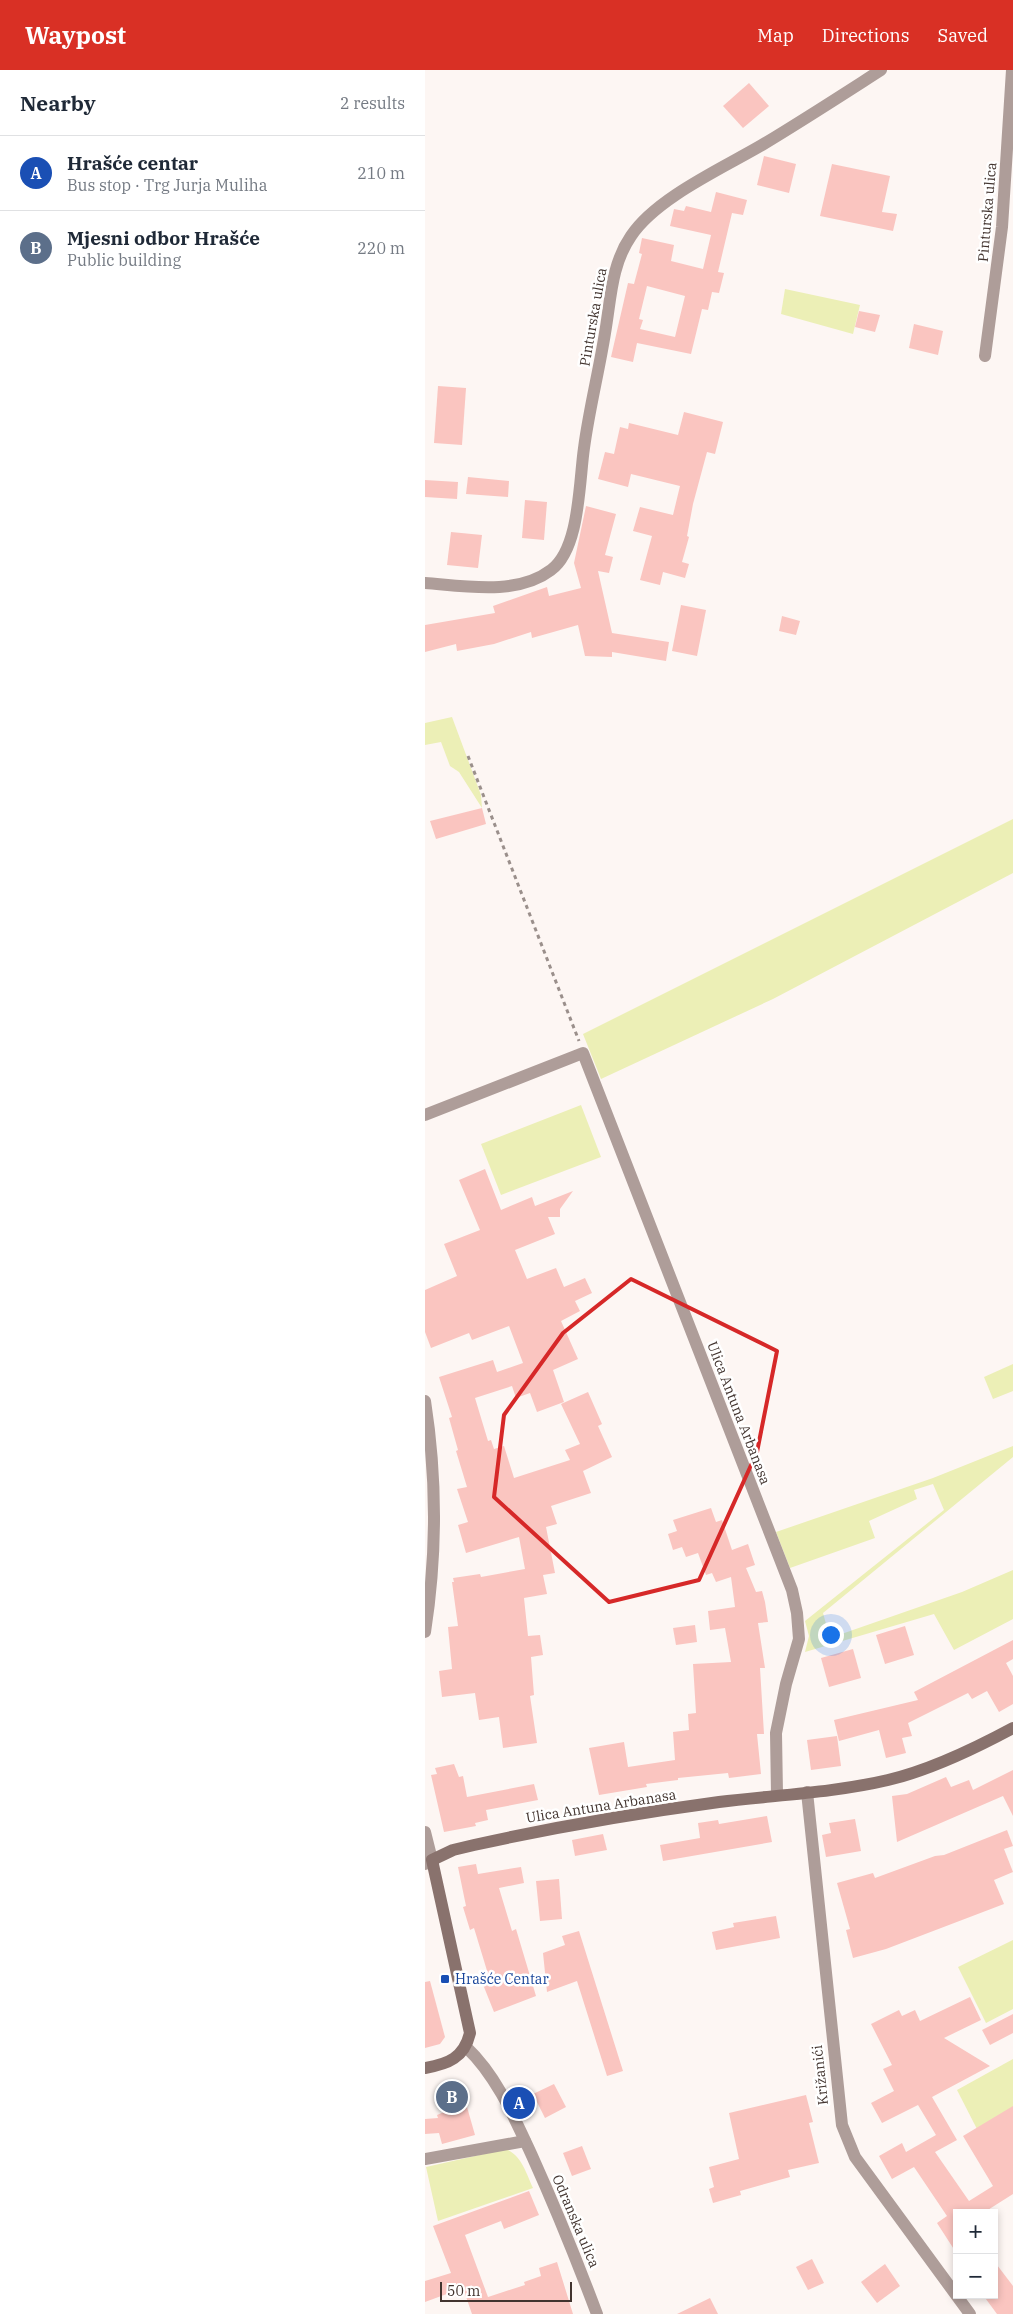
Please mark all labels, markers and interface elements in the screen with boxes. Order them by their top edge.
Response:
text: Waypost [25,19,126,51]
text: Map [757,24,794,47]
text: Directions [822,24,910,47]
text: Saved [938,24,988,47]
text: Nearby [20,89,96,117]
text: 2 results [340,93,405,113]
text: Hrašće centar [67,151,198,175]
street label: Pinturska ulica [974,161,1000,263]
text: A [30,163,42,183]
text: 210 m [357,163,405,183]
text: Bus stop · Trg Jurja Muliha [67,175,267,195]
text: Mjesni odbor Hrašće [67,226,260,250]
text: B [30,238,42,258]
text: 220 m [357,238,405,258]
text: Public building [67,250,181,270]
street label: Pinturska ulica [575,266,611,368]
street label: Ulica Antuna Arbanasa [703,1339,775,1488]
your location [818,1622,844,1648]
street label: Ulica Antuna Arbanasa [525,1785,678,1827]
place label: Hrašće Centar [455,1970,550,1988]
marker: Hrašće Centar [439,1973,451,1985]
street label: Križanići [808,2044,832,2106]
pin: B [436,2078,468,2116]
pin: A [503,2084,535,2122]
street label: Odranska ulica [548,2172,604,2271]
map controls [953,2209,998,2299]
button: + [953,2209,998,2254]
button: − [953,2254,998,2299]
scale bar [440,2279,573,2302]
text: 50 m [447,2282,480,2300]

